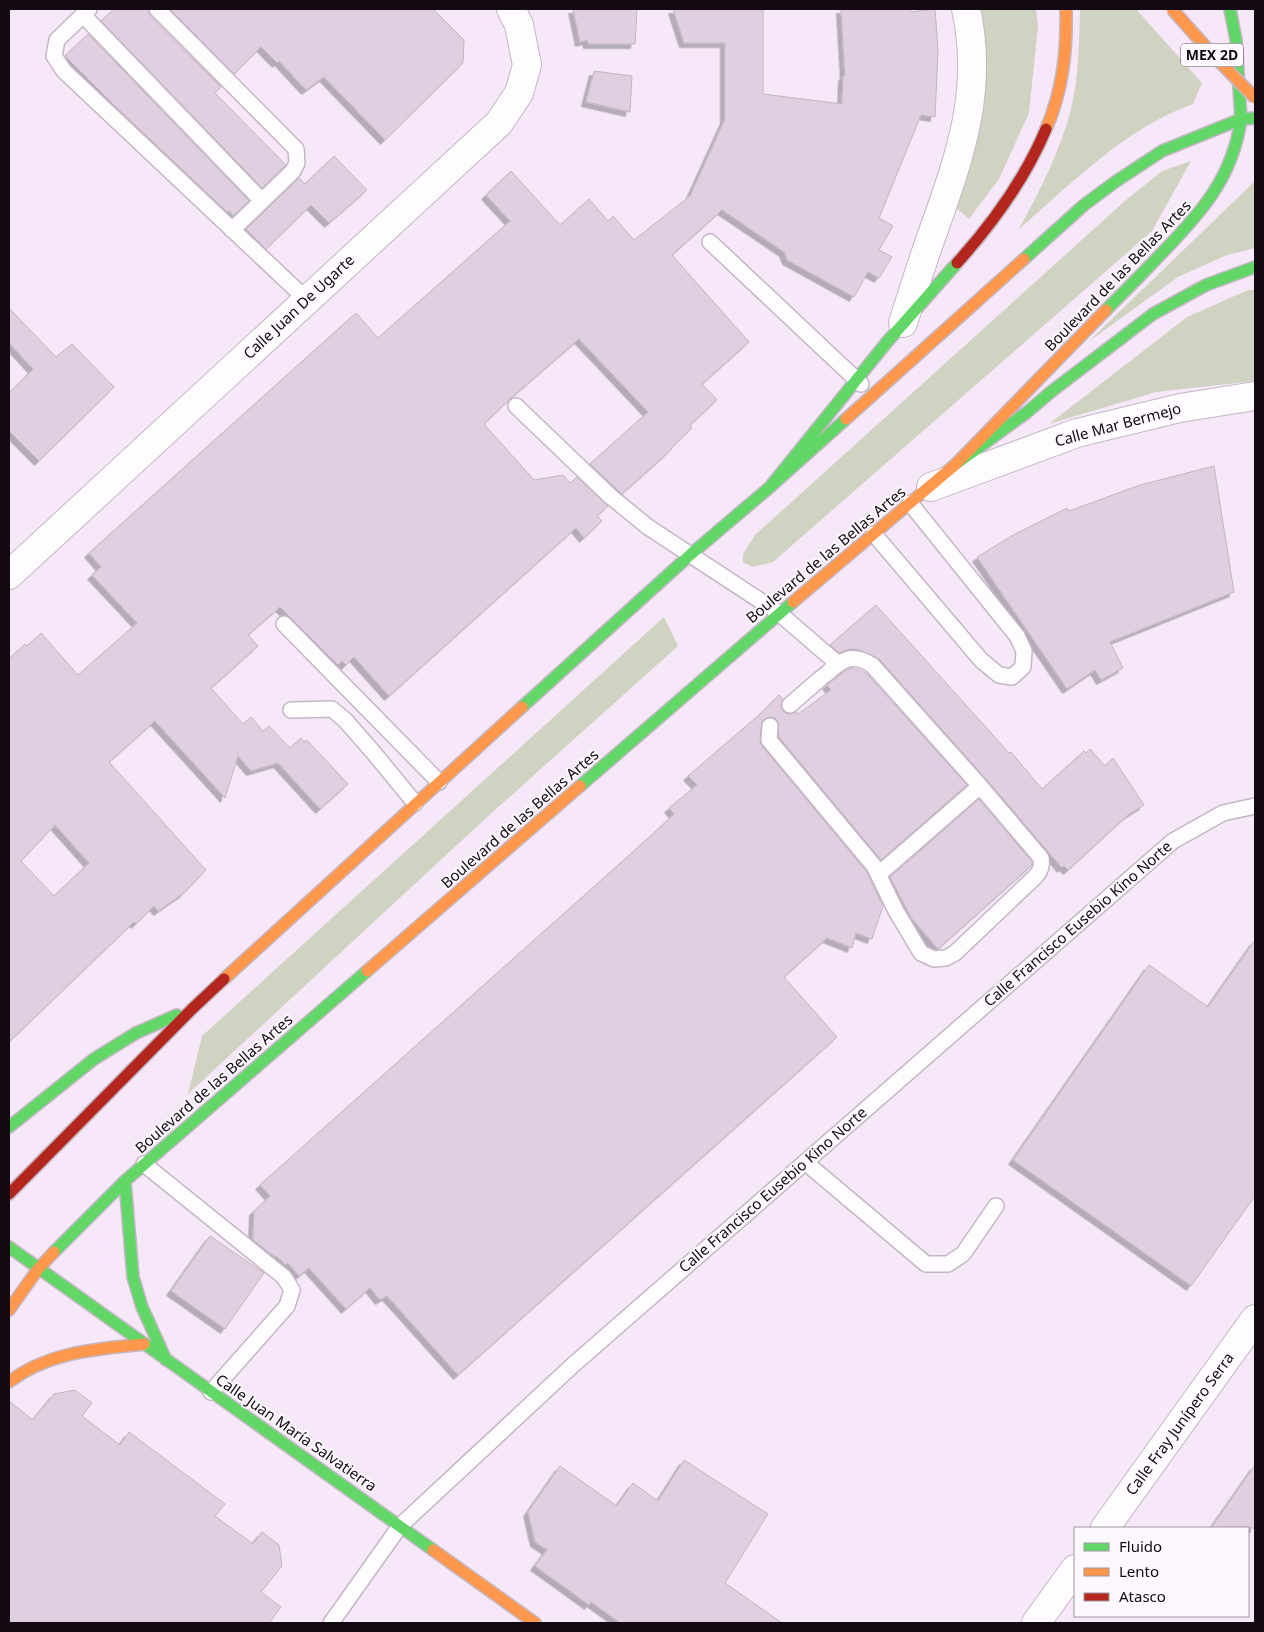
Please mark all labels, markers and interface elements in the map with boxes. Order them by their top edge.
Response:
road number: MEX 2D [1181,44,1243,66]
street label: Boulevard de las Bellas Artes [1040,196,1195,355]
street label: Calle Juan De Ugarte [238,250,358,363]
street label: Calle Mar Bermejo [1052,398,1183,451]
street label: Boulevard de las Bellas Artes [741,482,909,627]
street label: Boulevard de las Bellas Artes [436,744,602,892]
street label: Calle Francisco Eusebio Kino Norte [979,836,1176,1011]
street label: Boulevard de las Bellas Artes [130,1009,296,1157]
street label: Calle Francisco Eusebio Kino Norte [674,1102,871,1277]
street label: Calle Fray Junípero Serra [1121,1348,1238,1499]
street label: Calle Juan María Salvatierra [212,1369,381,1495]
legend [1074,1527,1249,1617]
text: Fluido [1119,1536,1162,1556]
text: Lento [1119,1561,1159,1581]
text: Atasco [1119,1586,1166,1606]

